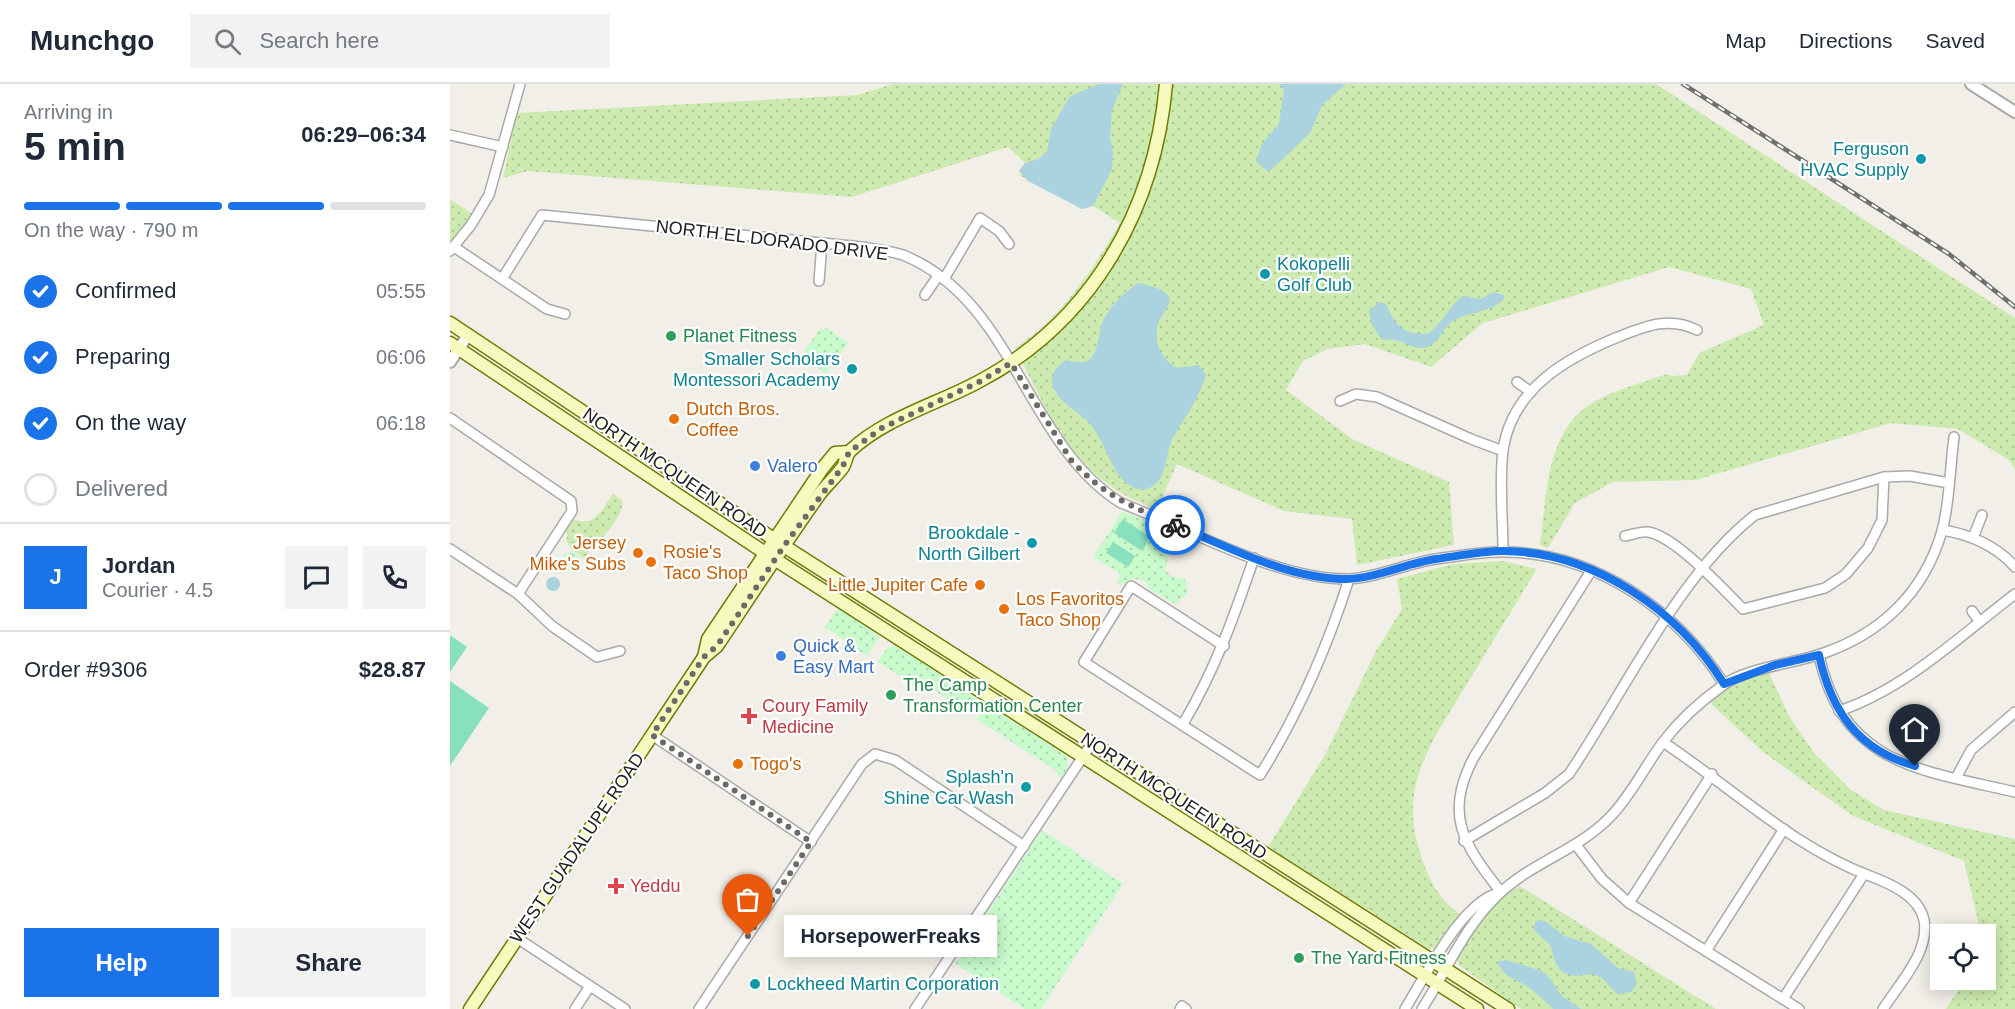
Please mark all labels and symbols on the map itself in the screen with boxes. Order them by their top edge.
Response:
place label: Ferguson HVAC Supply [1800,139,1909,180]
marker: Ferguson HVAC Supply [1914,152,1928,166]
street label: NORTH EL DORADO DRIVE [655,216,889,264]
place label: Kokopelli Golf Club [1277,254,1352,295]
marker: Kokopelli Golf Club [1258,267,1272,281]
place label: Planet Fitness [683,326,797,346]
marker: Planet Fitness [664,329,678,343]
place label: Smaller Scholars Montessori Academy [673,349,840,390]
marker: Smaller Scholars Montessori Academy [845,362,859,376]
place label: Dutch Bros. Coffee [686,399,780,440]
street label: NORTH MCQUEEN ROAD [579,404,771,542]
marker: Dutch Bros. Coffee [667,412,681,426]
place label: Valero [767,456,818,476]
marker: Valero [748,459,762,473]
courier [1145,495,1205,555]
place label: Brookdale - North Gilbert [918,523,1020,564]
place label: Jersey Mike's Subs [530,533,626,574]
marker: Brookdale - North Gilbert [1025,536,1039,550]
place label: Rosie's Taco Shop [663,542,748,583]
marker: Jersey Mike's Subs [631,546,645,560]
marker: Rosie's Taco Shop [644,555,658,569]
place label: Little Jupiter Cafe [828,575,968,595]
marker: Little Jupiter Cafe [973,578,987,592]
place label: Los Favoritos Taco Shop [1016,589,1124,630]
marker: Los Favoritos Taco Shop [997,602,1011,616]
place label: Quick & Easy Mart [793,636,874,677]
marker: Quick & Easy Mart [774,649,788,663]
place label: The Camp Transformation Center [903,675,1082,716]
marker: The Camp Transformation Center [884,688,898,702]
place label: Coury Family Medicine [762,696,868,737]
pin [1889,704,1940,766]
marker: Coury Family Medicine [740,707,758,725]
street label: NORTH MCQUEEN ROAD [1077,728,1271,864]
street label: WEST GUADALUPE ROAD [506,749,648,947]
place label: Togo's [750,754,801,774]
marker: Togo's [731,757,745,771]
place label: Splash'n Shine Car Wash [884,767,1014,808]
marker: Splash'n Shine Car Wash [1019,780,1033,794]
pin [722,874,773,936]
place label: Yeddu [630,876,680,896]
marker: Yeddu [607,877,625,895]
callout: HorsepowerFreaks [784,915,997,957]
place label: The Yard Fitness [1311,948,1446,968]
marker: The Yard Fitness [1292,951,1306,965]
place label: Lockheed Martin Corporation [767,974,999,994]
marker: Lockheed Martin Corporation [748,977,762,991]

